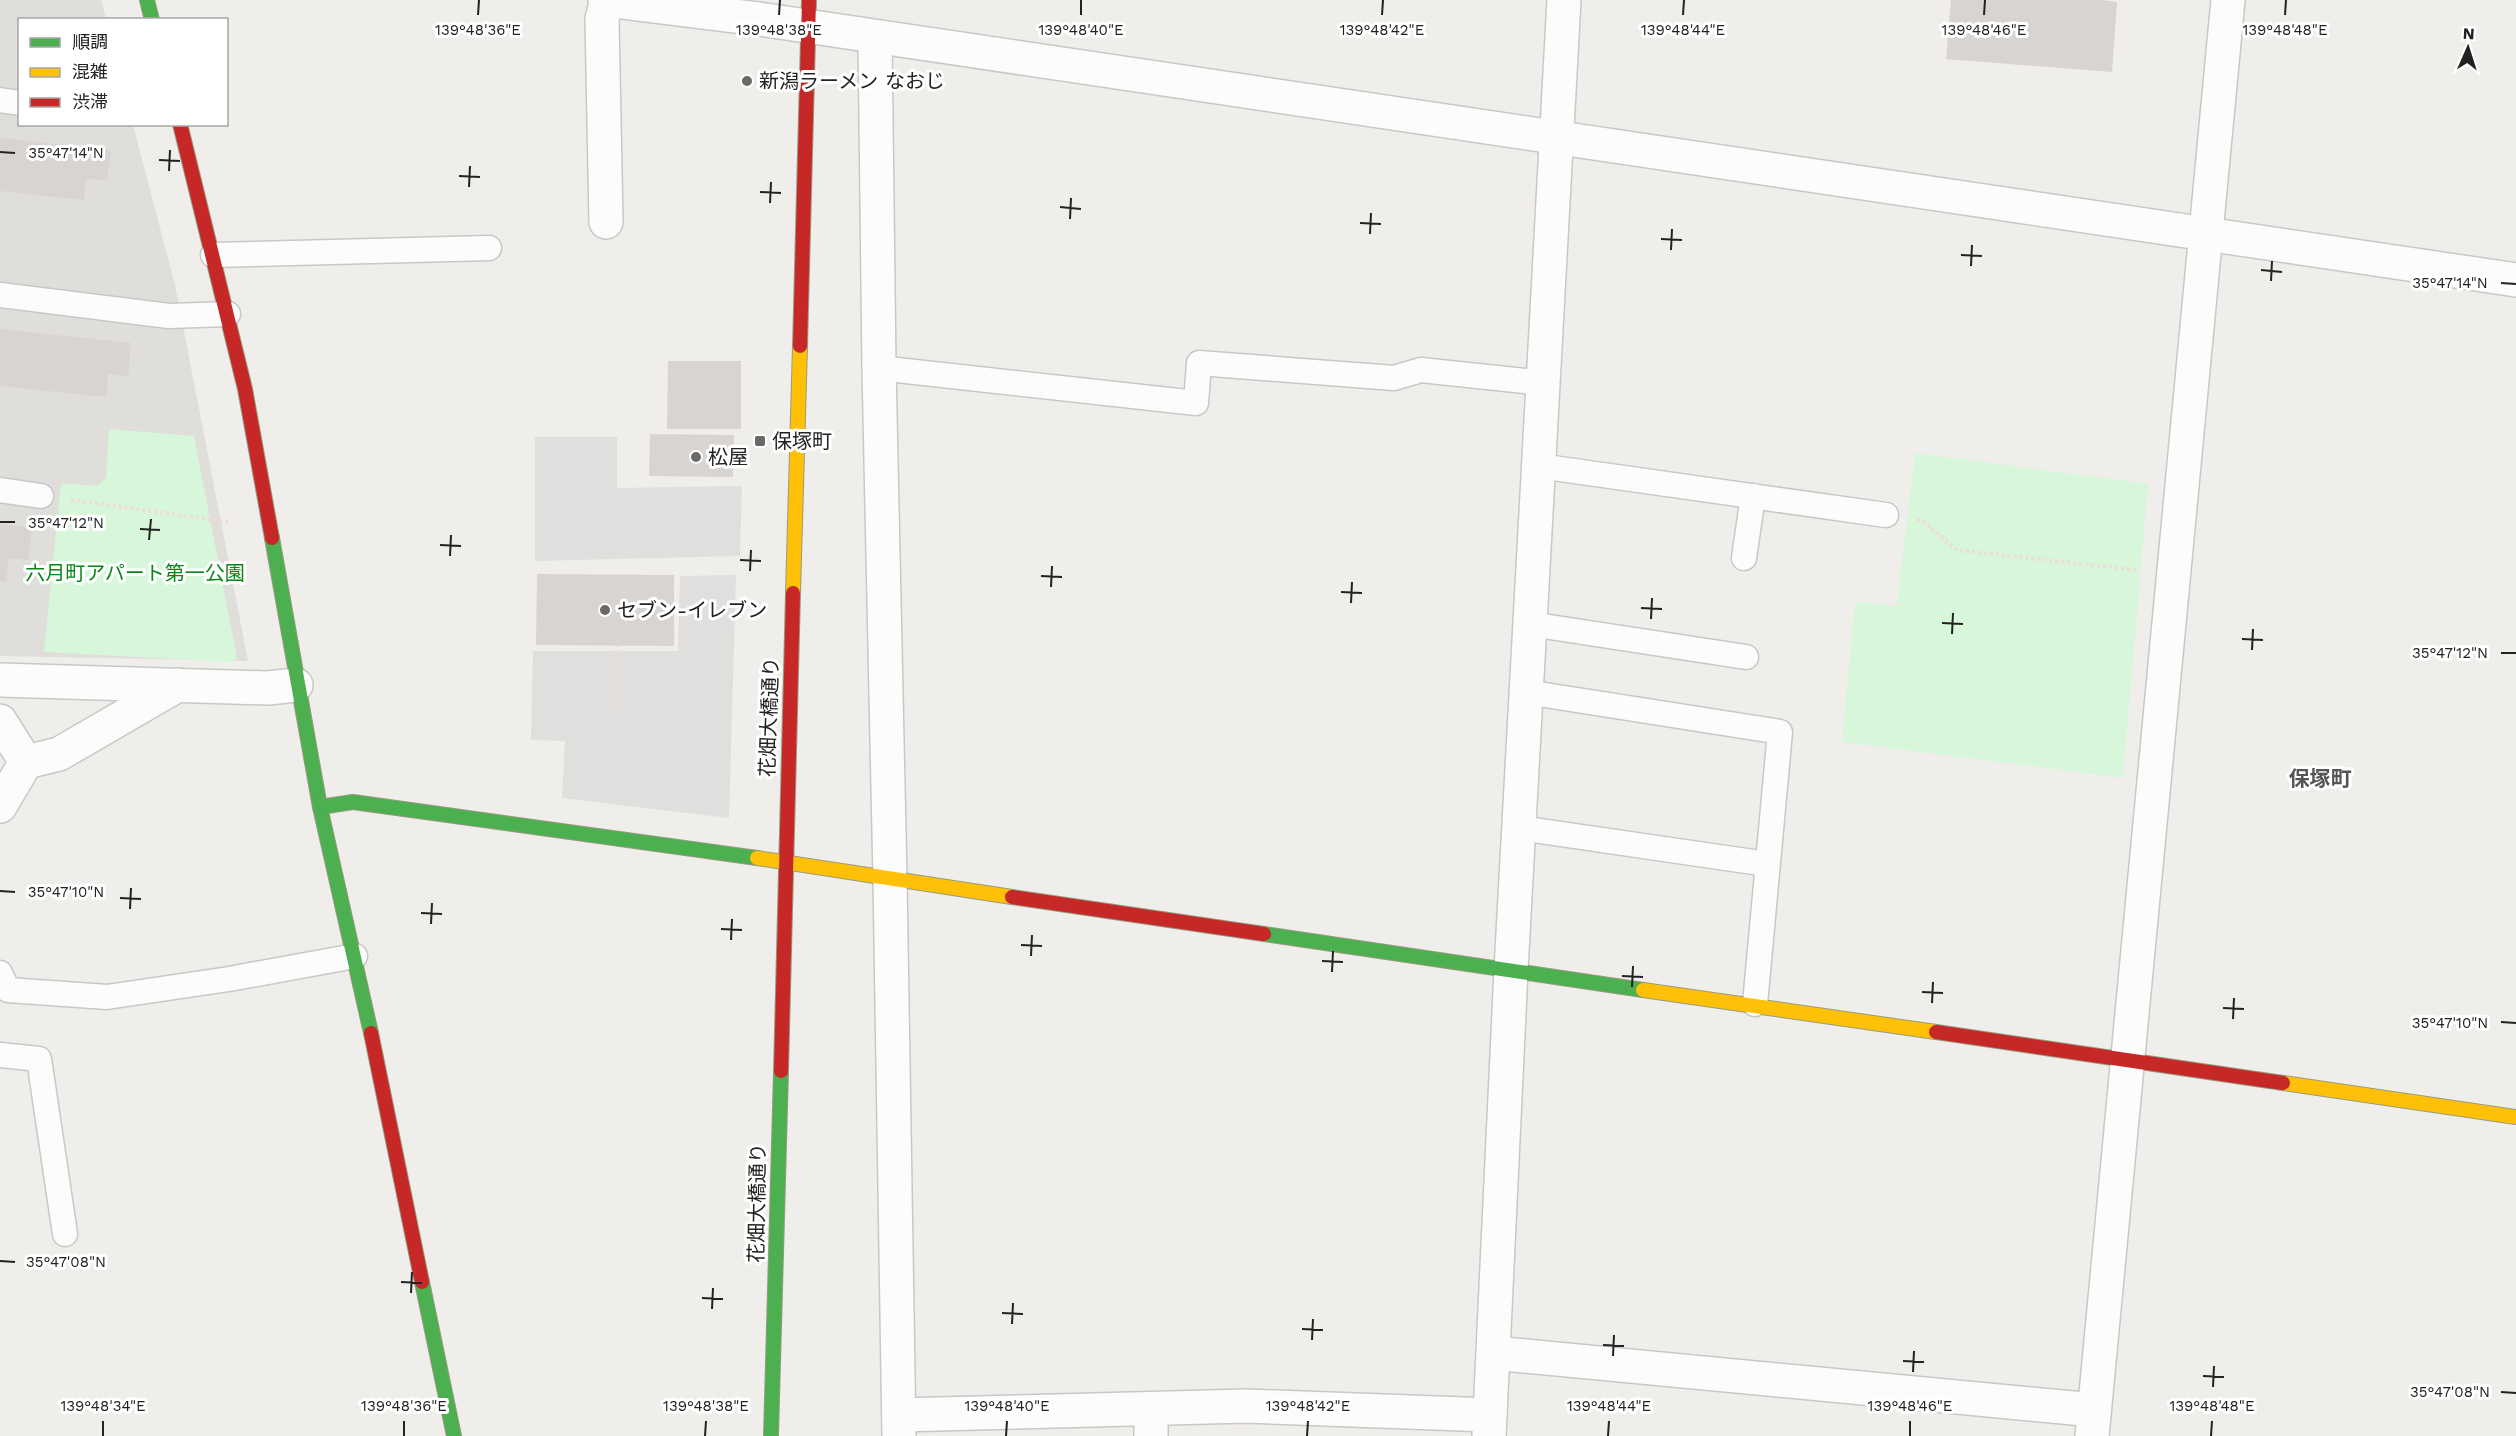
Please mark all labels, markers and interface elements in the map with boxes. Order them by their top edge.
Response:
legend [18,18,228,126]
north arrow [2438,18,2498,78]
text: 139°48'36"E [435,21,521,39]
text: 139°48'38"E [736,21,822,39]
text: 139°48'40"E [1038,21,1124,39]
text: 139°48'42"E [1340,21,1424,39]
text: 139°48'44"E [1641,21,1725,39]
text: 139°48'46"E [1942,21,2026,39]
text: 139°48'48"E [2243,21,2327,39]
text: N [2462,24,2475,43]
text: 順調 [72,31,108,52]
text: 混雑 [72,61,108,82]
place label: 新潟ラーメン なおじ [759,69,945,93]
marker: 新潟ラーメン なおじ [740,74,754,88]
text: 渋滞 [72,91,108,112]
text: 35°47'14"N [28,144,104,162]
text: 35°47'14"N [2412,274,2488,292]
place label: 保塚町 [772,429,832,453]
marker: 保塚町 [753,434,767,448]
place label: 松屋 [708,445,748,469]
marker: 松屋 [689,450,703,464]
text: 35°47'12"N [28,514,104,532]
park label: 六月町アパート第一公園 [25,561,245,585]
place label: セブン-イレブン [617,598,767,622]
marker: セブン-イレブン [598,603,612,617]
text: 35°47'12"N [2412,644,2488,662]
street label: 花畑大橋通り [755,657,783,777]
district label: 保塚町 [2289,766,2352,791]
text: 35°47'10"N [28,883,104,901]
text: 35°47'10"N [2412,1014,2488,1032]
street label: 花畑大橋通り [744,1143,770,1263]
text: 35°47'08"N [26,1253,106,1271]
text: 35°47'08"N [2410,1383,2490,1401]
text: 139°48'34"E [60,1397,146,1415]
text: 139°48'36"E [361,1397,447,1415]
text: 139°48'38"E [663,1397,749,1415]
text: 139°48'40"E [964,1397,1050,1415]
text: 139°48'42"E [1266,1397,1350,1415]
text: 139°48'44"E [1567,1397,1651,1415]
text: 139°48'46"E [1868,1397,1952,1415]
text: 139°48'48"E [2170,1397,2254,1415]

